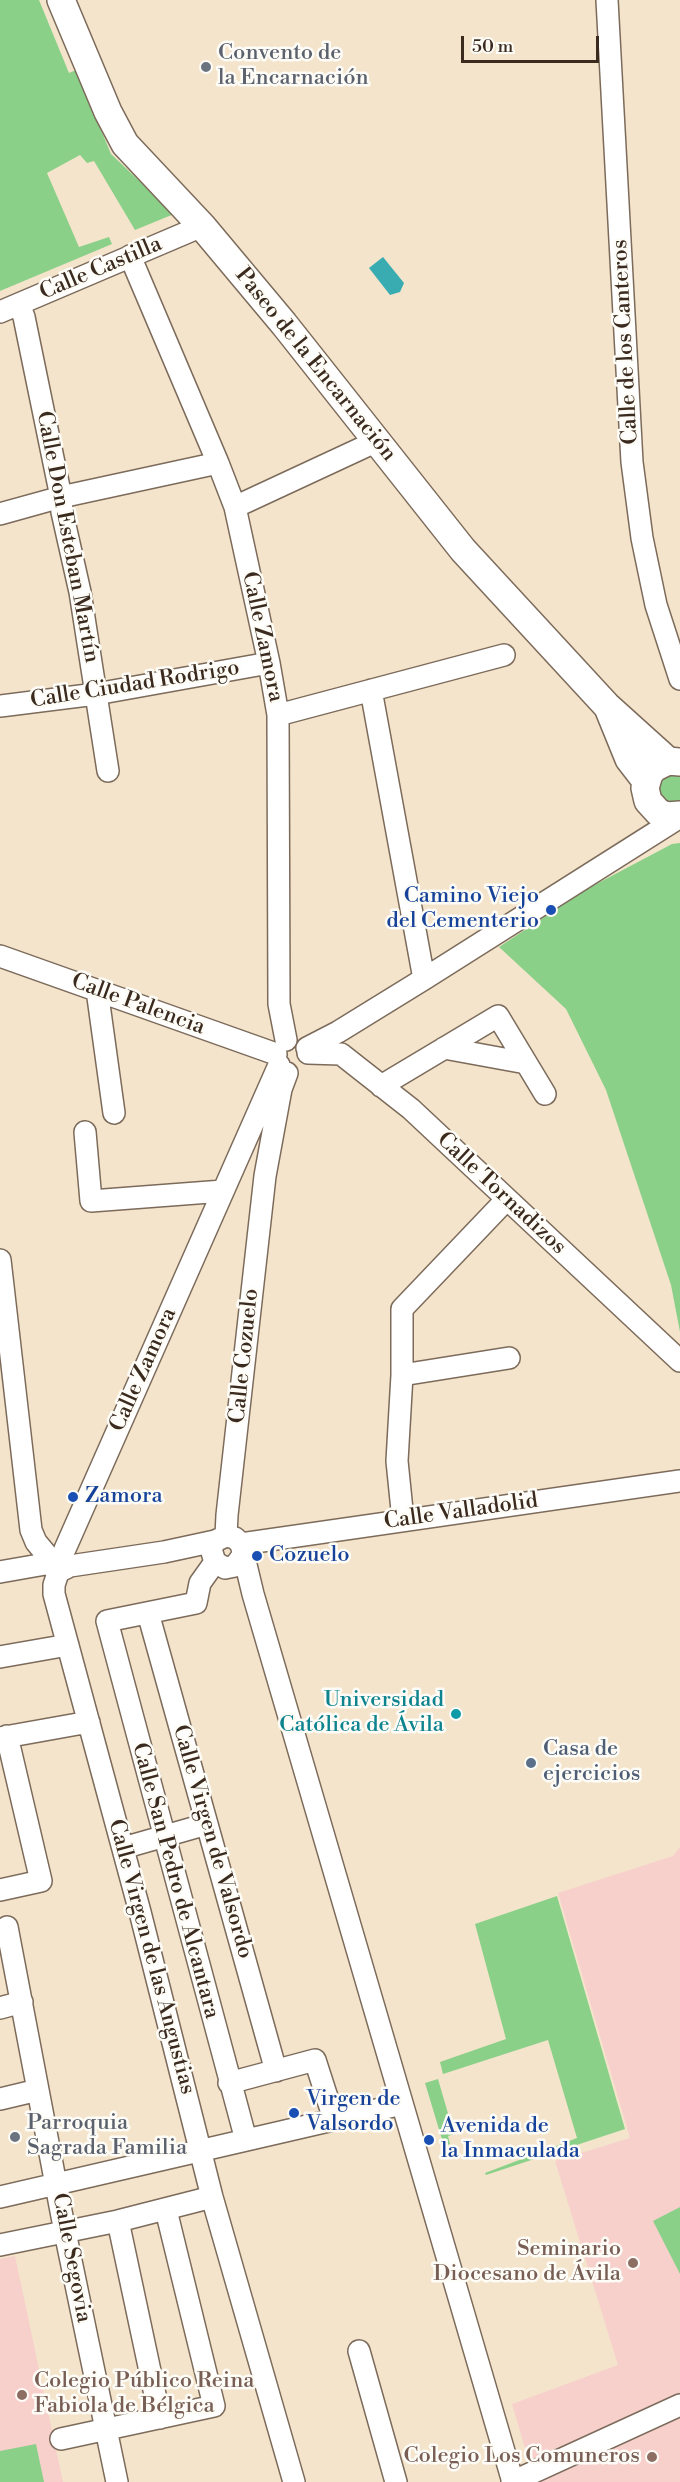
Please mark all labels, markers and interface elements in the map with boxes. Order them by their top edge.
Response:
scale bar [464,24,602,62]
text: 50 m [472,35,513,58]
place label: Convento de la Encarnación [218,41,369,92]
marker: Convento de la Encarnación [199,60,213,74]
street label: Calle Castilla [36,231,166,307]
street label: Calle de los Canteros [607,239,645,445]
street label: Paseo de la Encarnación [229,263,401,467]
street label: Calle Don Esteban Martín [30,409,104,665]
street label: Calle Zamora [235,569,289,705]
street label: Calle Ciudad Rodrigo [29,655,241,715]
place label: Camino Viejo del Cementerio [386,884,539,936]
marker: Camino Viejo del Cementerio [544,903,558,917]
street label: Calle Palencia [68,969,208,1041]
street label: Calle Tornadizos [431,1127,571,1261]
street label: Calle Cozuelo [225,1287,265,1425]
street label: Calle Zamora [105,1304,183,1436]
place label: Zamora [85,1484,163,1510]
street label: Calle Valladolid [382,1488,540,1536]
marker: Zamora [66,1490,80,1504]
place label: Cozuelo [269,1543,350,1569]
marker: Cozuelo [250,1549,264,1563]
place label: Universidad Católica de Ávila [279,1688,444,1740]
marker: Universidad Católica de Ávila [449,1707,463,1721]
street label: Calle Virgen de Valsordo [166,1722,258,1962]
place label: Casa de ejercicios [543,1737,640,1789]
street label: Calle San Pedro de Alcantara [125,1740,225,2022]
marker: Casa de ejercicios [524,1756,538,1770]
street label: Calle Virgen de las Angustias [102,1817,200,2097]
place label: Virgen de Valsordo [306,2087,401,2138]
marker: Virgen de Valsordo [287,2106,301,2120]
place label: Parroquia Sagrada Familia [27,2111,187,2162]
place label: Avenida de la Inmaculada [441,2114,580,2166]
marker: Parroquia Sagrada Familia [8,2130,22,2144]
marker: Avenida de la Inmaculada [422,2133,436,2147]
street label: Calle Segovia [46,2191,96,2325]
place label: Seminario Diocesano de Ávila [433,2237,621,2288]
marker: Seminario Diocesano de Ávila [626,2256,640,2270]
place label: Colegio Público Reina Fabiola de Bélgica [34,2369,254,2420]
marker: Colegio Público Reina Fabiola de Bélgica [15,2388,29,2402]
place label: Colegio Los Comuneros [404,2444,640,2470]
marker: Colegio Los Comuneros [645,2450,659,2464]

